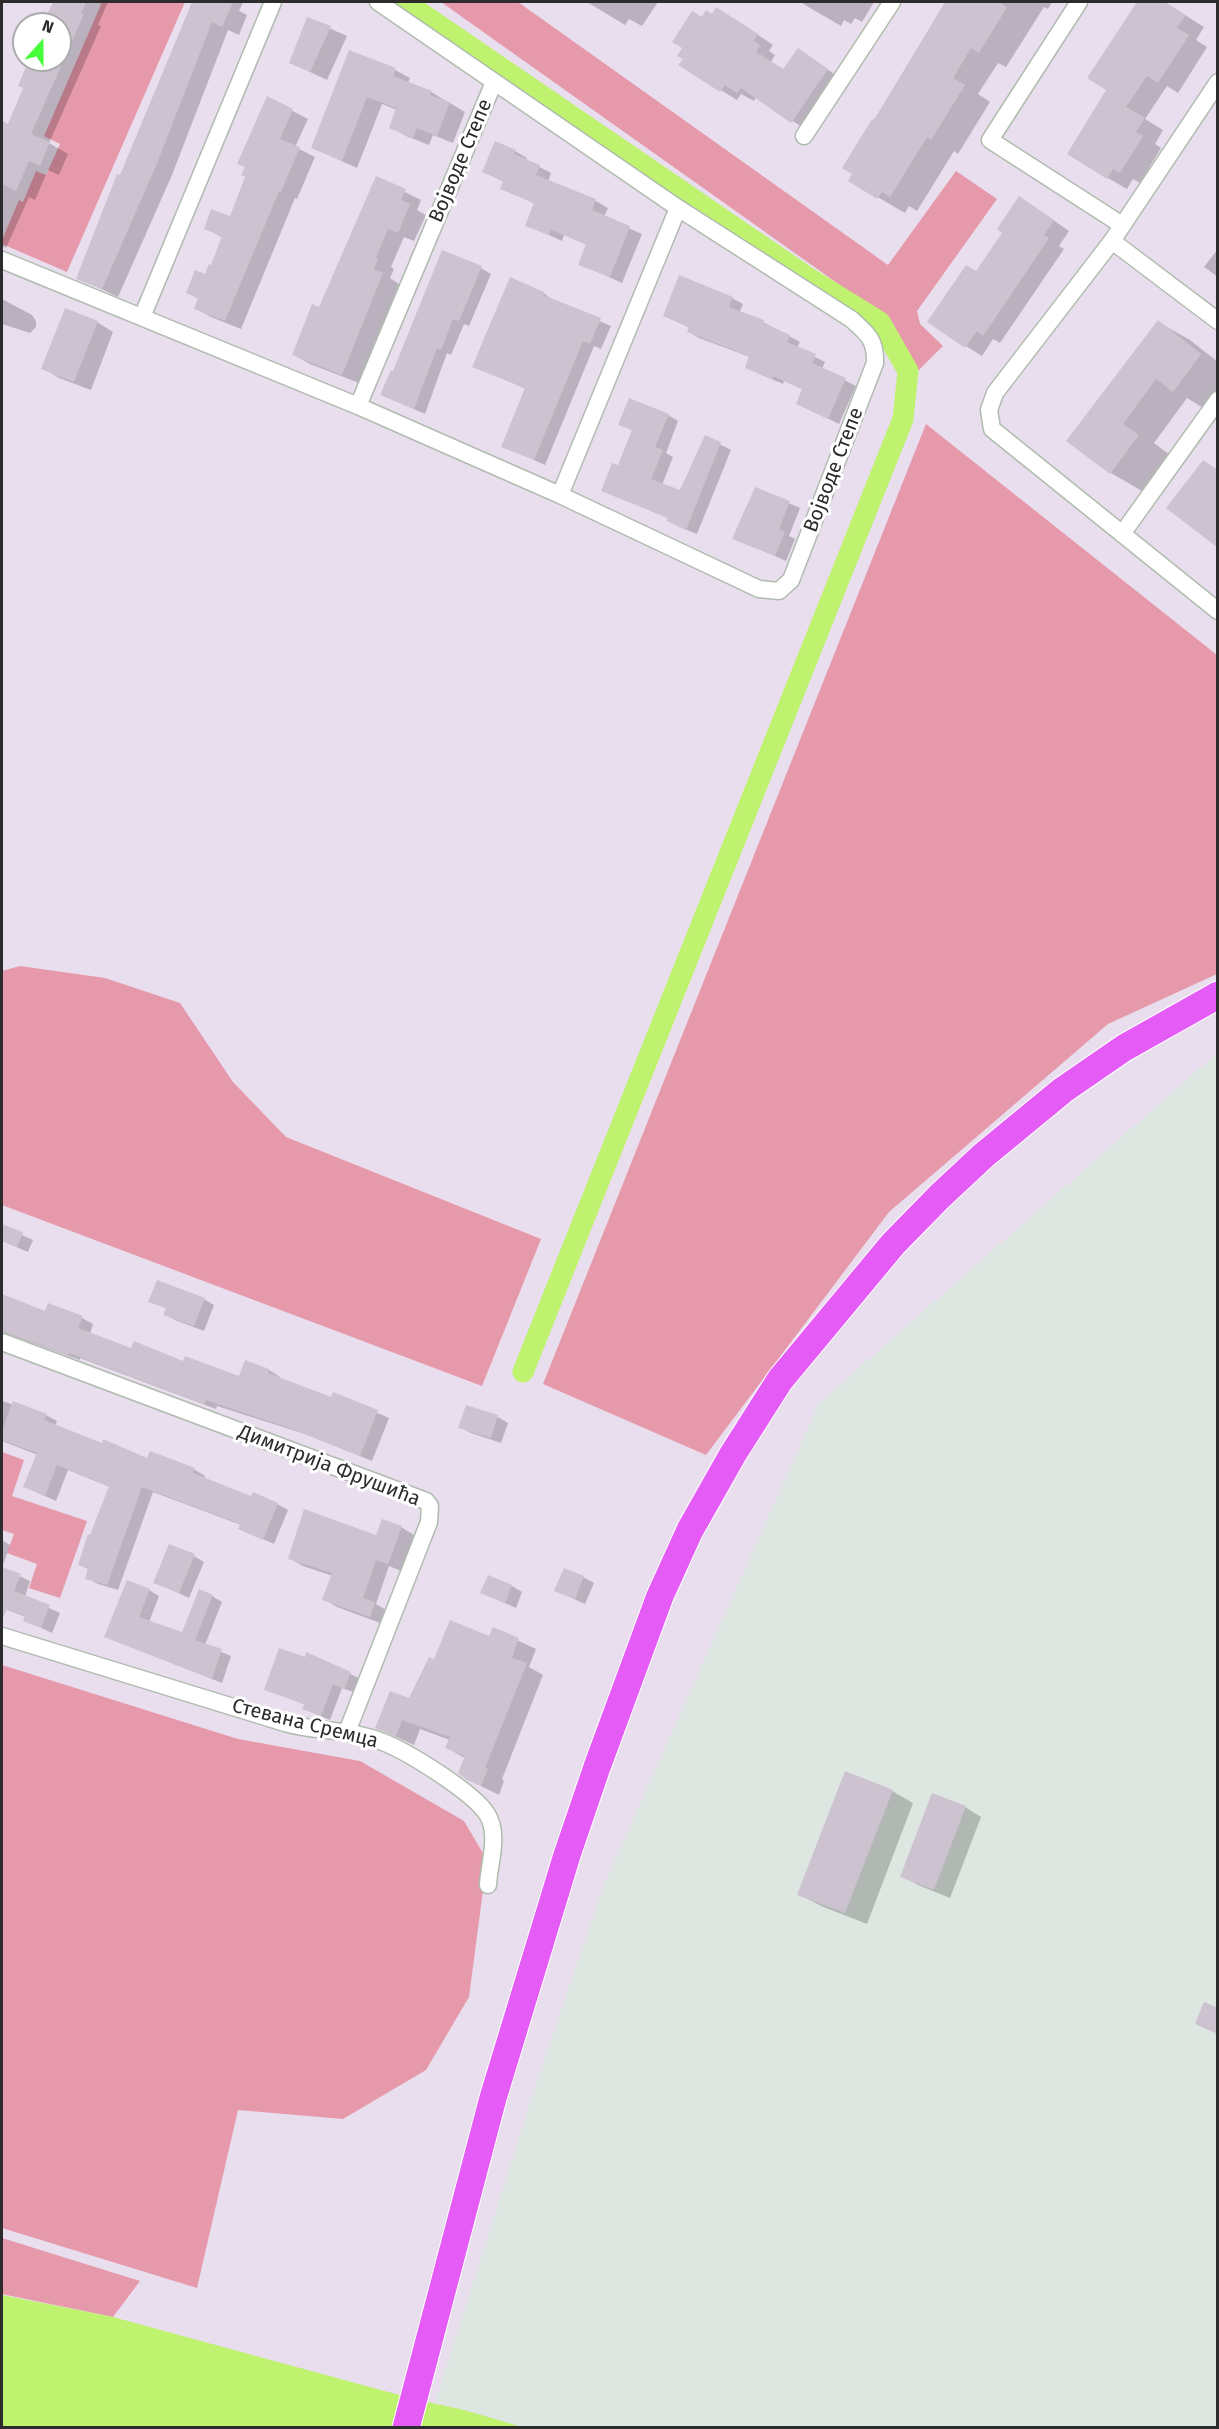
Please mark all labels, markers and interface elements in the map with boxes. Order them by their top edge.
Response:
north arrow [12,12,72,72]
text: N [40,16,56,37]
street label: Војводе Степе [424,96,498,226]
street label: Војводе Степе [799,404,869,536]
street label: Димитрија Фрушића [235,1420,423,1512]
street label: Стевана Сремца [230,1694,380,1754]

